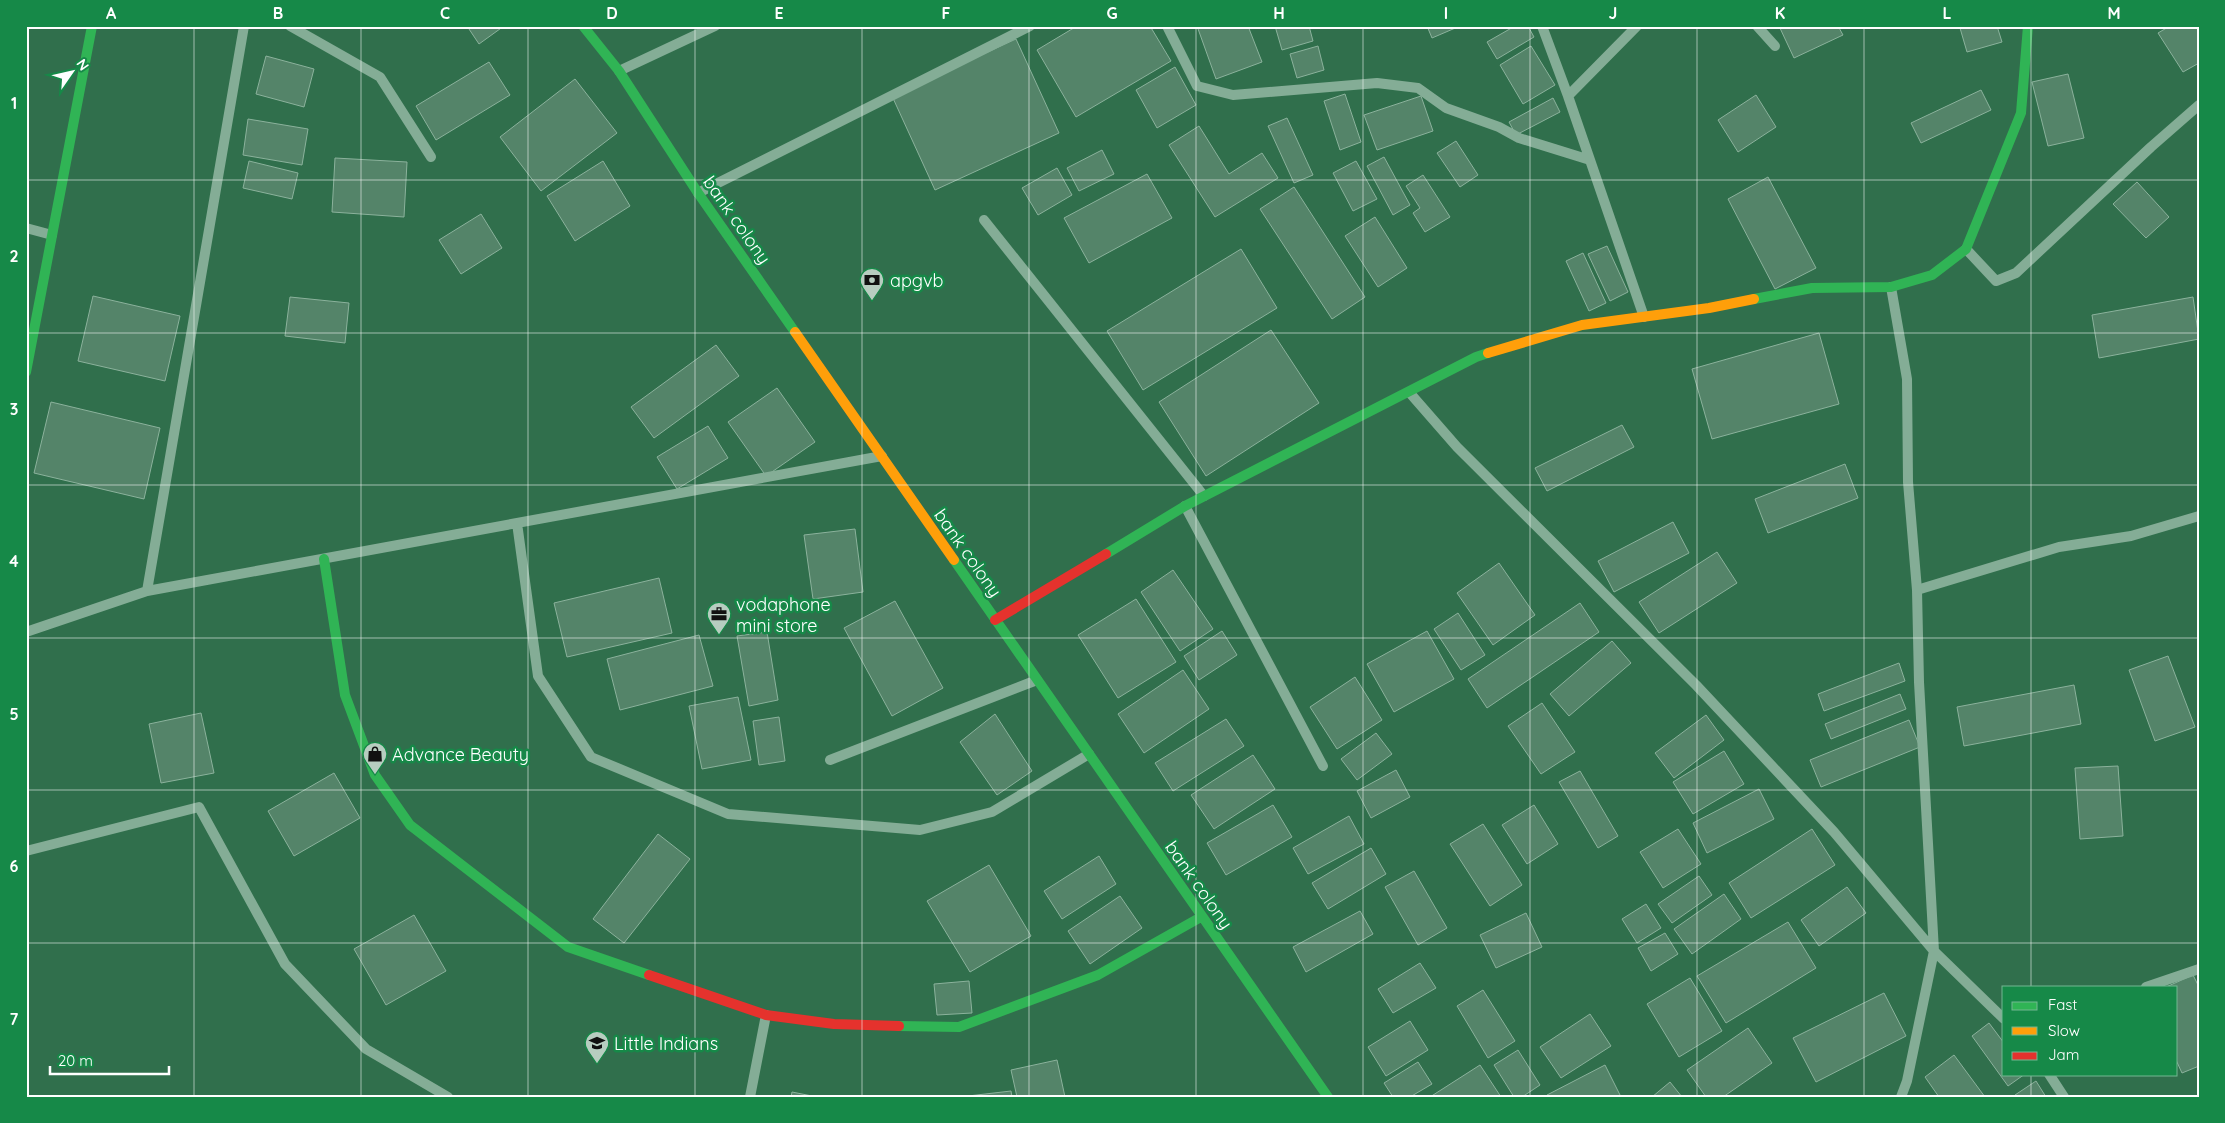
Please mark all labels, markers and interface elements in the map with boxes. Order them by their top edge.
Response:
text: A [106,3,117,23]
text: B [273,3,283,23]
text: C [440,3,450,23]
text: D [606,3,618,23]
text: E [774,3,784,23]
text: F [942,3,951,23]
text: G [1106,3,1118,23]
text: H [1273,3,1285,23]
text: I [1444,3,1448,23]
text: J [1609,3,1617,23]
text: K [1775,3,1785,23]
text: L [1943,3,1952,23]
text: M [2107,3,2121,23]
north arrow [48,48,98,98]
text: N [72,55,93,74]
text: 1 [11,93,17,113]
street label: bank colony [698,171,776,269]
text: 2 [9,246,19,266]
bank icon: apgvb [859,267,885,301]
place label: apgvb [890,269,944,292]
text: 3 [10,399,18,419]
street label: bank colony [929,504,1007,602]
text: 4 [9,551,19,571]
place label: vodaphone mini store [736,593,831,637]
office icon: vodaphone mini store [706,601,732,635]
text: 5 [9,704,19,724]
shop icon: Advance Beauty [362,741,388,775]
place label: Advance Beauty [392,743,529,766]
street label: bank colony [1160,836,1238,934]
text: 6 [10,856,19,876]
legend [2002,986,2178,1076]
text: Fast [2048,995,2077,1014]
text: 7 [10,1009,19,1029]
text: Slow [2048,1021,2080,1040]
school or university icon: Little Indians [584,1030,610,1064]
place label: Little Indians [614,1032,718,1055]
scale bar [50,1043,169,1075]
text: Jam [2048,1045,2079,1064]
text: 20 m [58,1051,93,1070]

